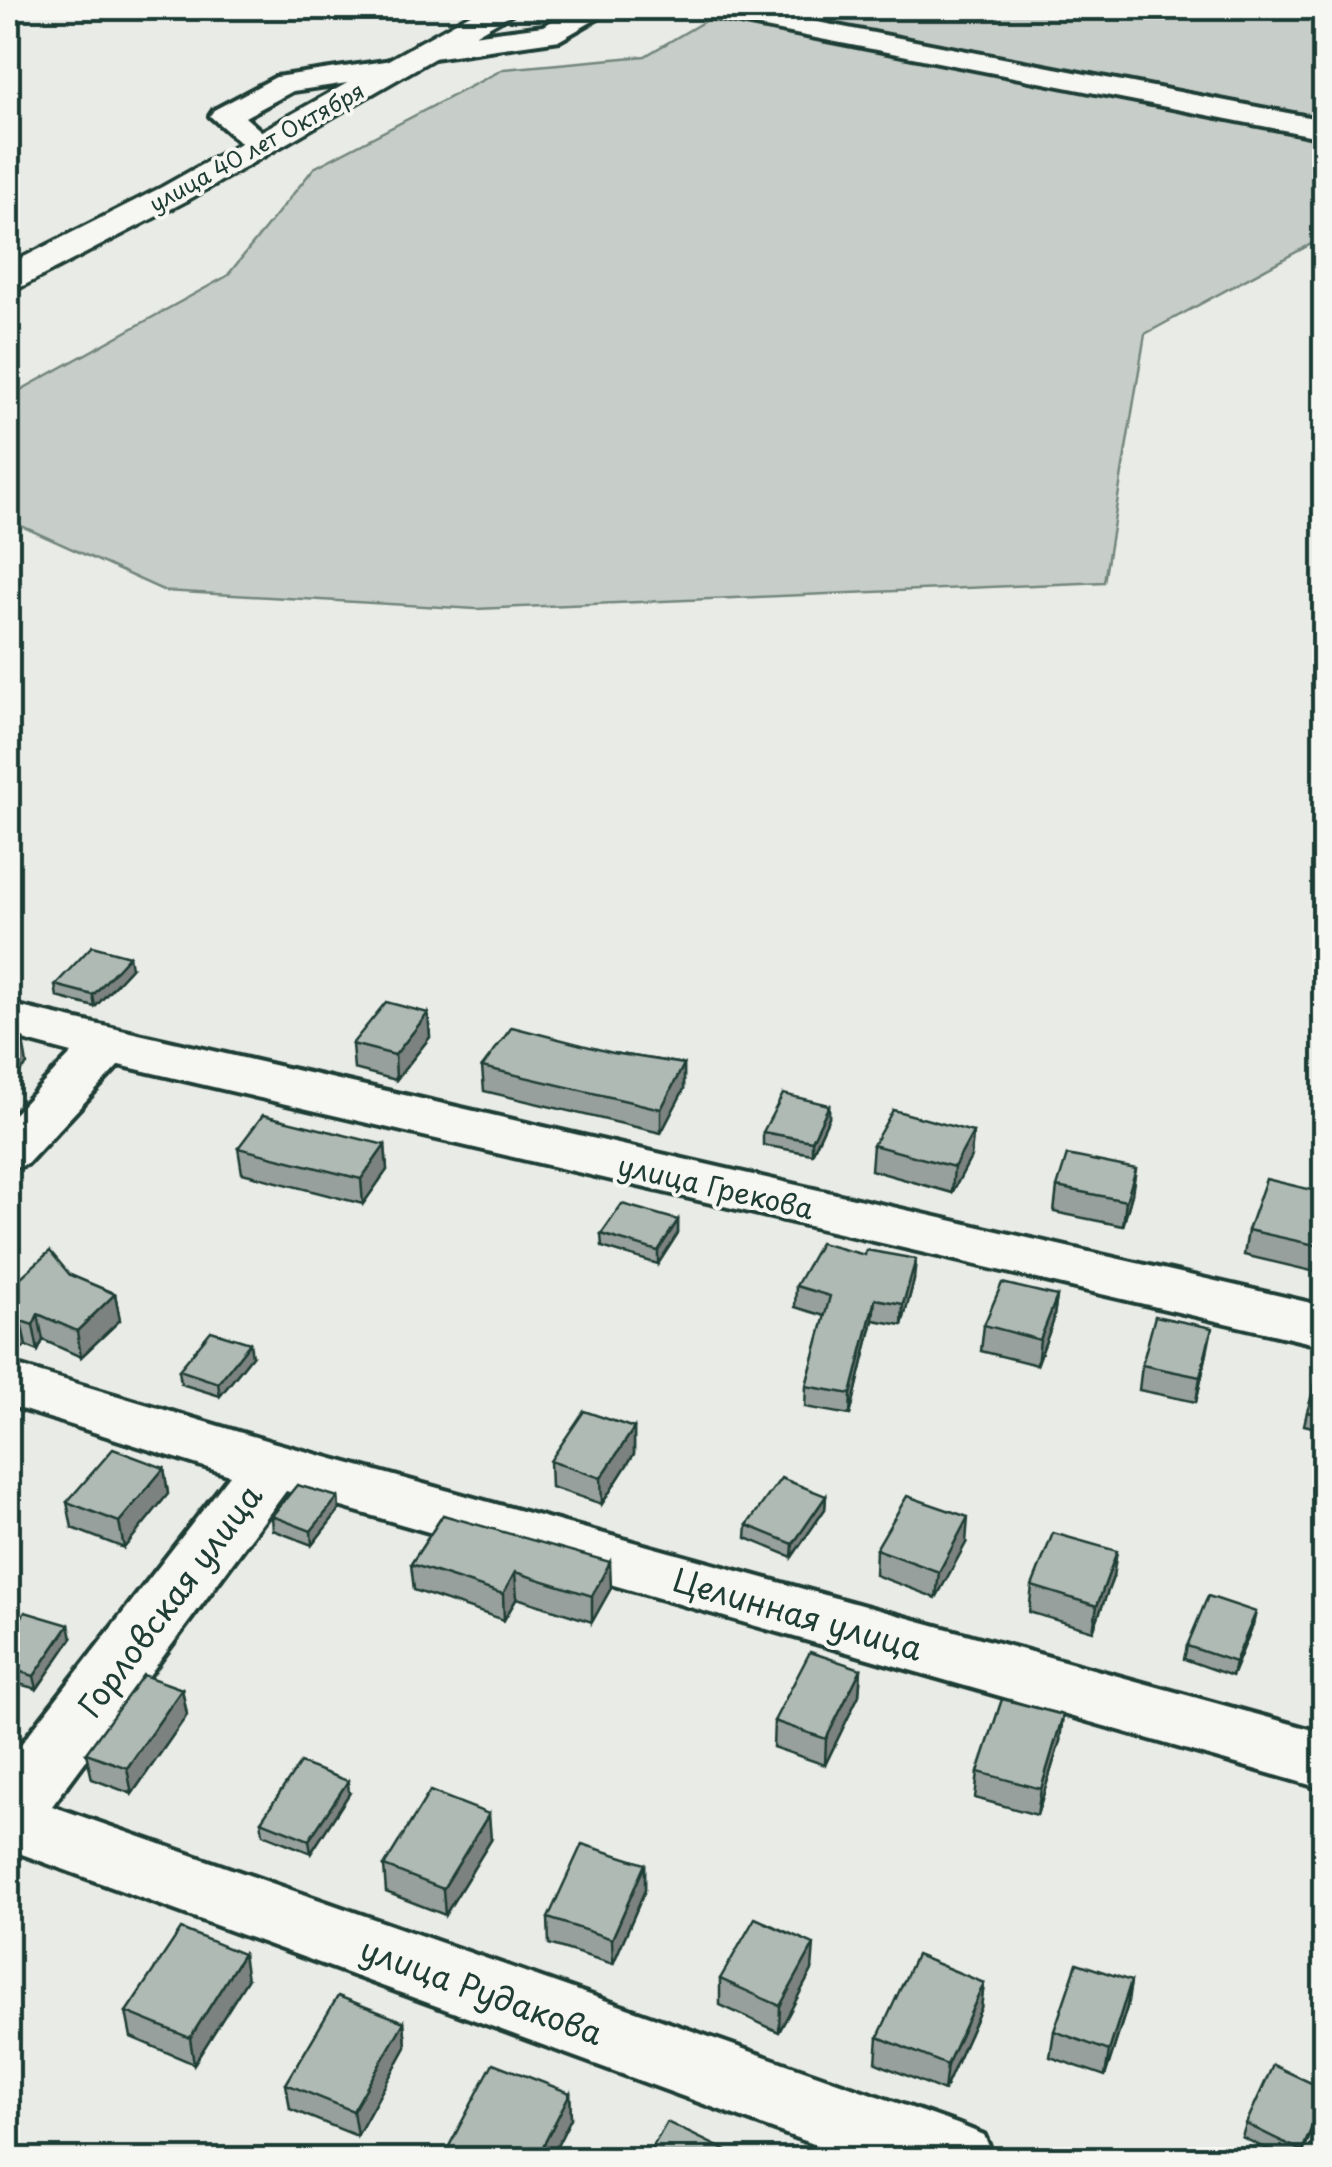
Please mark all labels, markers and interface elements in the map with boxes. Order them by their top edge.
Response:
street label: улица 40 лет Октября [142,73,370,219]
street label: улица Грекова [614,1143,819,1230]
street label: Горловская улица [65,1473,273,1727]
street label: Целинная улица [668,1554,928,1672]
street label: улица Рудакова [354,1924,610,2056]

